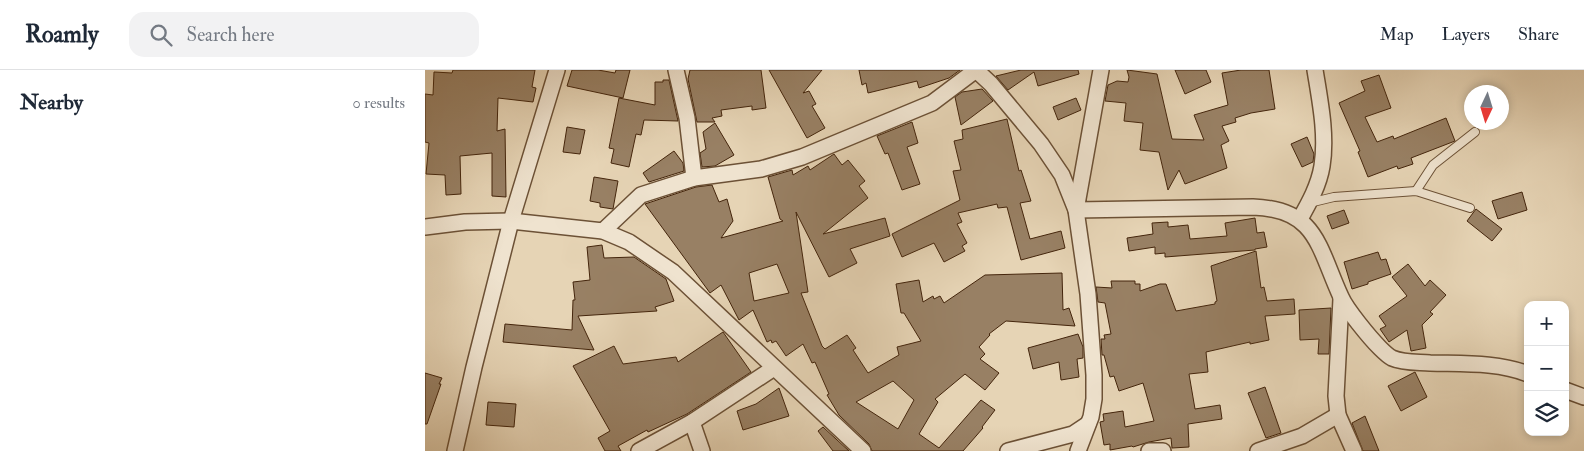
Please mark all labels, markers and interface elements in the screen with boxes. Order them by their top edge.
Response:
search box [129,12,479,57]
text: Roamly [25,19,99,50]
icon: search [147,21,175,49]
text: Search here [187,23,274,47]
text: Map [1380,23,1414,46]
text: Layers [1442,23,1490,46]
text: Share [1518,23,1559,46]
north arrow [1464,85,1509,130]
text: Nearby [20,89,83,116]
text: 0 results [352,93,405,113]
map controls [1524,301,1569,436]
button: + [1524,301,1569,346]
button: − [1524,346,1569,391]
button: layers [1524,391,1569,436]

